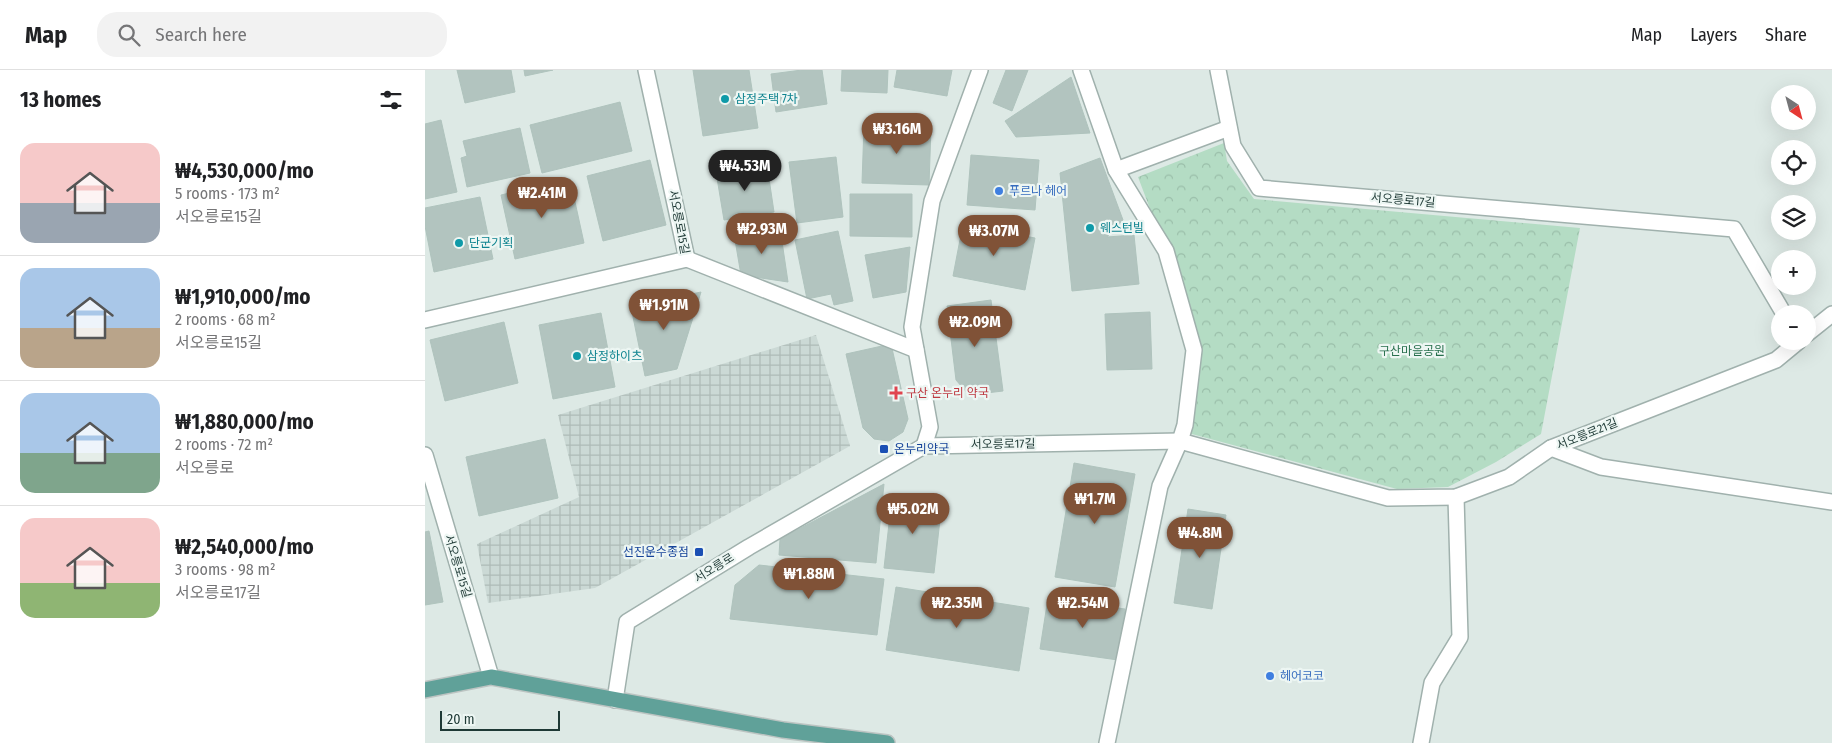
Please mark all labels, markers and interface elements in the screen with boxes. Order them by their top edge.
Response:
search box [97,12,447,57]
text: Map [25,21,67,49]
icon: search [115,21,143,49]
text: Search here [155,23,247,46]
text: Map [1631,24,1662,46]
text: Layers [1690,24,1737,46]
text: Share [1765,24,1807,46]
north arrow [1771,85,1816,130]
map controls [1771,85,1816,350]
icon: filters [377,86,405,114]
text: 13 homes [20,87,101,113]
place label: 삼정주택 7차 [735,92,798,106]
marker: 삼정주택 7차 [719,93,731,105]
pin: ₩3.16M [856,112,938,155]
text: ₩3.16M [873,119,921,138]
button: locate [1771,140,1816,185]
pin: ₩4.53M [704,150,786,192]
text: ₩4.53M [719,156,771,175]
text: ₩4,530,000/mo [175,158,314,184]
icon: home [60,163,120,223]
pin: ₩2.41M [501,176,583,219]
text: ₩2.41M [518,183,566,202]
text: 5 rooms · 173 m² [175,184,280,203]
place label: 푸르나 헤어 [1009,184,1067,198]
marker: 푸르나 헤어 [993,185,1005,197]
street label: 서오릉로15길 [666,189,692,255]
street label: 서오릉로17길 [1370,190,1436,210]
button: layers [1771,195,1816,240]
text: 서오릉로15길 [175,207,262,226]
pin: ₩2.93M [721,212,803,255]
pin: ₩3.07M [953,214,1035,257]
text: ₩2.93M [737,219,787,238]
text: ₩3.07M [969,221,1019,240]
place label: 웨스턴빌 [1100,221,1144,235]
marker: 웨스턴빌 [1084,222,1096,234]
place label: 단군기획 [469,236,513,250]
marker: 단군기획 [453,237,465,249]
button: + [1771,250,1816,295]
text: ₩1,910,000/mo [175,284,311,310]
icon: home [60,288,120,348]
pin: ₩1.91M [623,288,705,331]
text: ₩1.91M [640,295,688,314]
button: − [1771,305,1816,350]
pin: ₩2.09M [934,306,1016,348]
text: 2 rooms · 68 m² [175,310,276,329]
text: ₩2.09M [949,312,1001,331]
text: 서오릉로15길 [175,333,262,352]
park label: 구산마을공원 [1379,344,1445,358]
place label: 삼정하이츠 [587,349,642,363]
marker: 삼정하이츠 [571,350,583,362]
place label: 구산 온누리 약국 [906,386,989,400]
marker: 구산 온누리 약국 [890,387,902,399]
text: ₩1,880,000/mo [175,409,314,435]
icon: home [60,413,120,473]
street label: 서오릉로21길 [1554,415,1620,453]
text: 2 rooms · 72 m² [175,435,273,454]
street label: 서오릉로17길 [971,436,1035,452]
place label: 온누리약국 [894,442,949,456]
marker: 온누리약국 [878,443,890,455]
text: 서오릉로 [175,458,234,477]
pin: ₩1.7M [1060,482,1130,525]
text: ₩1.7M [1074,489,1116,508]
pin: ₩5.02M [872,492,954,535]
text: ₩5.02M [887,499,939,518]
pin: ₩4.8M [1165,516,1235,559]
text: ₩4.8M [1178,523,1222,542]
street label: 서오릉로15길 [442,533,474,599]
text: ₩2,540,000/mo [175,534,314,560]
icon: home [60,538,120,598]
place label: 선진운수종점 [623,545,689,559]
marker: 선진운수종점 [693,546,705,558]
street label: 서오릉로 [692,550,736,586]
pin: ₩1.88M [768,558,850,600]
text: 3 rooms · 98 m² [175,560,276,579]
text: ₩1.88M [783,564,835,583]
text: 서오릉로17길 [175,583,261,602]
pin: ₩2.35M [916,586,998,629]
pin: ₩2.54M [1042,586,1124,629]
text: ₩2.35M [932,593,982,612]
text: ₩2.54M [1057,593,1109,612]
place label: 헤어코코 [1280,669,1324,683]
marker: 헤어코코 [1264,670,1276,682]
scale bar [440,708,560,731]
text: 20 m [447,711,475,728]

